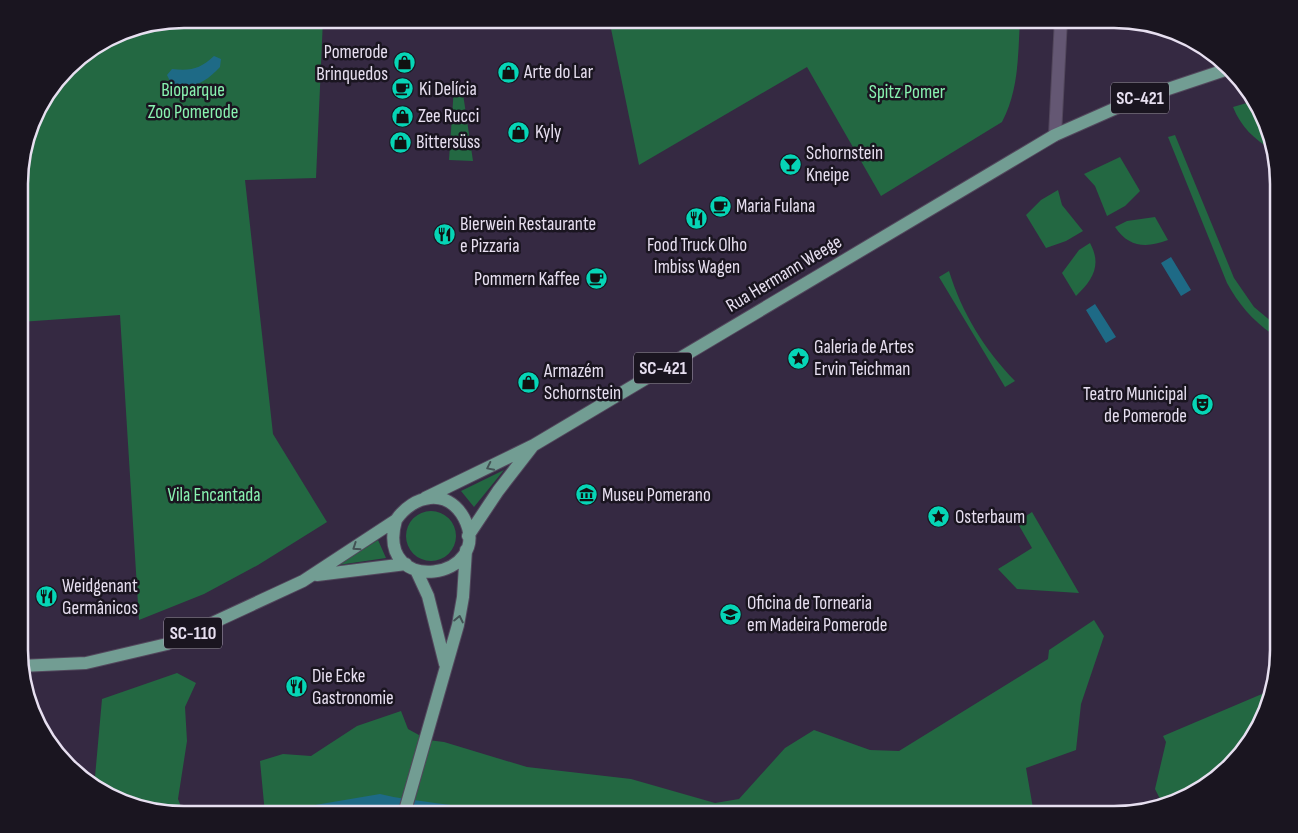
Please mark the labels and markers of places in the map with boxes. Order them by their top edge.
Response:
place label: Pomerode Brinquedos [316,41,388,86]
shop icon: Pomerode Brinquedos [392,51,416,75]
shop icon: Arte do Lar [496,60,520,84]
place label: Arte do Lar [523,61,594,84]
cafe icon: Ki Delícia [391,77,415,101]
place label: Ki Delícia [419,78,477,101]
shop icon: Zee Rucci [390,104,414,128]
place label: Zee Rucci [418,105,479,128]
shop icon: Kyly [507,120,531,144]
place label: Kyly [535,121,562,144]
shop icon: Bittersüss [388,130,412,154]
place label: Bittersüss [416,131,481,154]
place label: Schornstein Kneipe [806,142,883,187]
bar icon: Schornstein Kneipe [778,152,802,176]
cafe icon: Maria Fulana [708,194,732,218]
place label: Maria Fulana [736,195,815,218]
restaurant icon: Food Truck Olho Imbiss Wagen [685,207,709,231]
place label: Bierwein Restaurante e Pizzaria [460,213,596,258]
restaurant icon: Bierwein Restaurante e Pizzaria [432,223,456,247]
place label: Food Truck Olho Imbiss Wagen [647,234,747,279]
cafe icon: Pommern Kaffee [584,267,608,291]
place label: Pommern Kaffee [474,268,580,291]
place label: Galeria de Artes Ervin Teichman [814,336,914,381]
place icon: Galeria de Artes Ervin Teichman [786,346,810,370]
place label: Armazém Schornstein [543,360,621,405]
shop icon: Armazém Schornstein [516,370,540,394]
place label: Teatro Municipal de Pomerode [1083,383,1187,428]
theatre icon: Teatro Municipal de Pomerode [1191,393,1215,417]
museum icon: Museu Pomerano [574,483,598,507]
place label: Museu Pomerano [602,484,711,507]
place icon: Osterbaum [927,505,951,529]
place label: Osterbaum [955,506,1025,529]
place label: Weidgenant Germânicos [62,575,138,620]
restaurant icon: Weidgenant Germânicos [34,585,58,609]
place label: Oficina de Tornearia em Madeira Pomerode [747,592,887,637]
school or university icon: Oficina de Tornearia em Madeira Pomerode [719,602,743,626]
place label: Die Ecke Gastronomie [312,665,394,710]
restaurant icon: Die Ecke Gastronomie [284,675,308,699]

